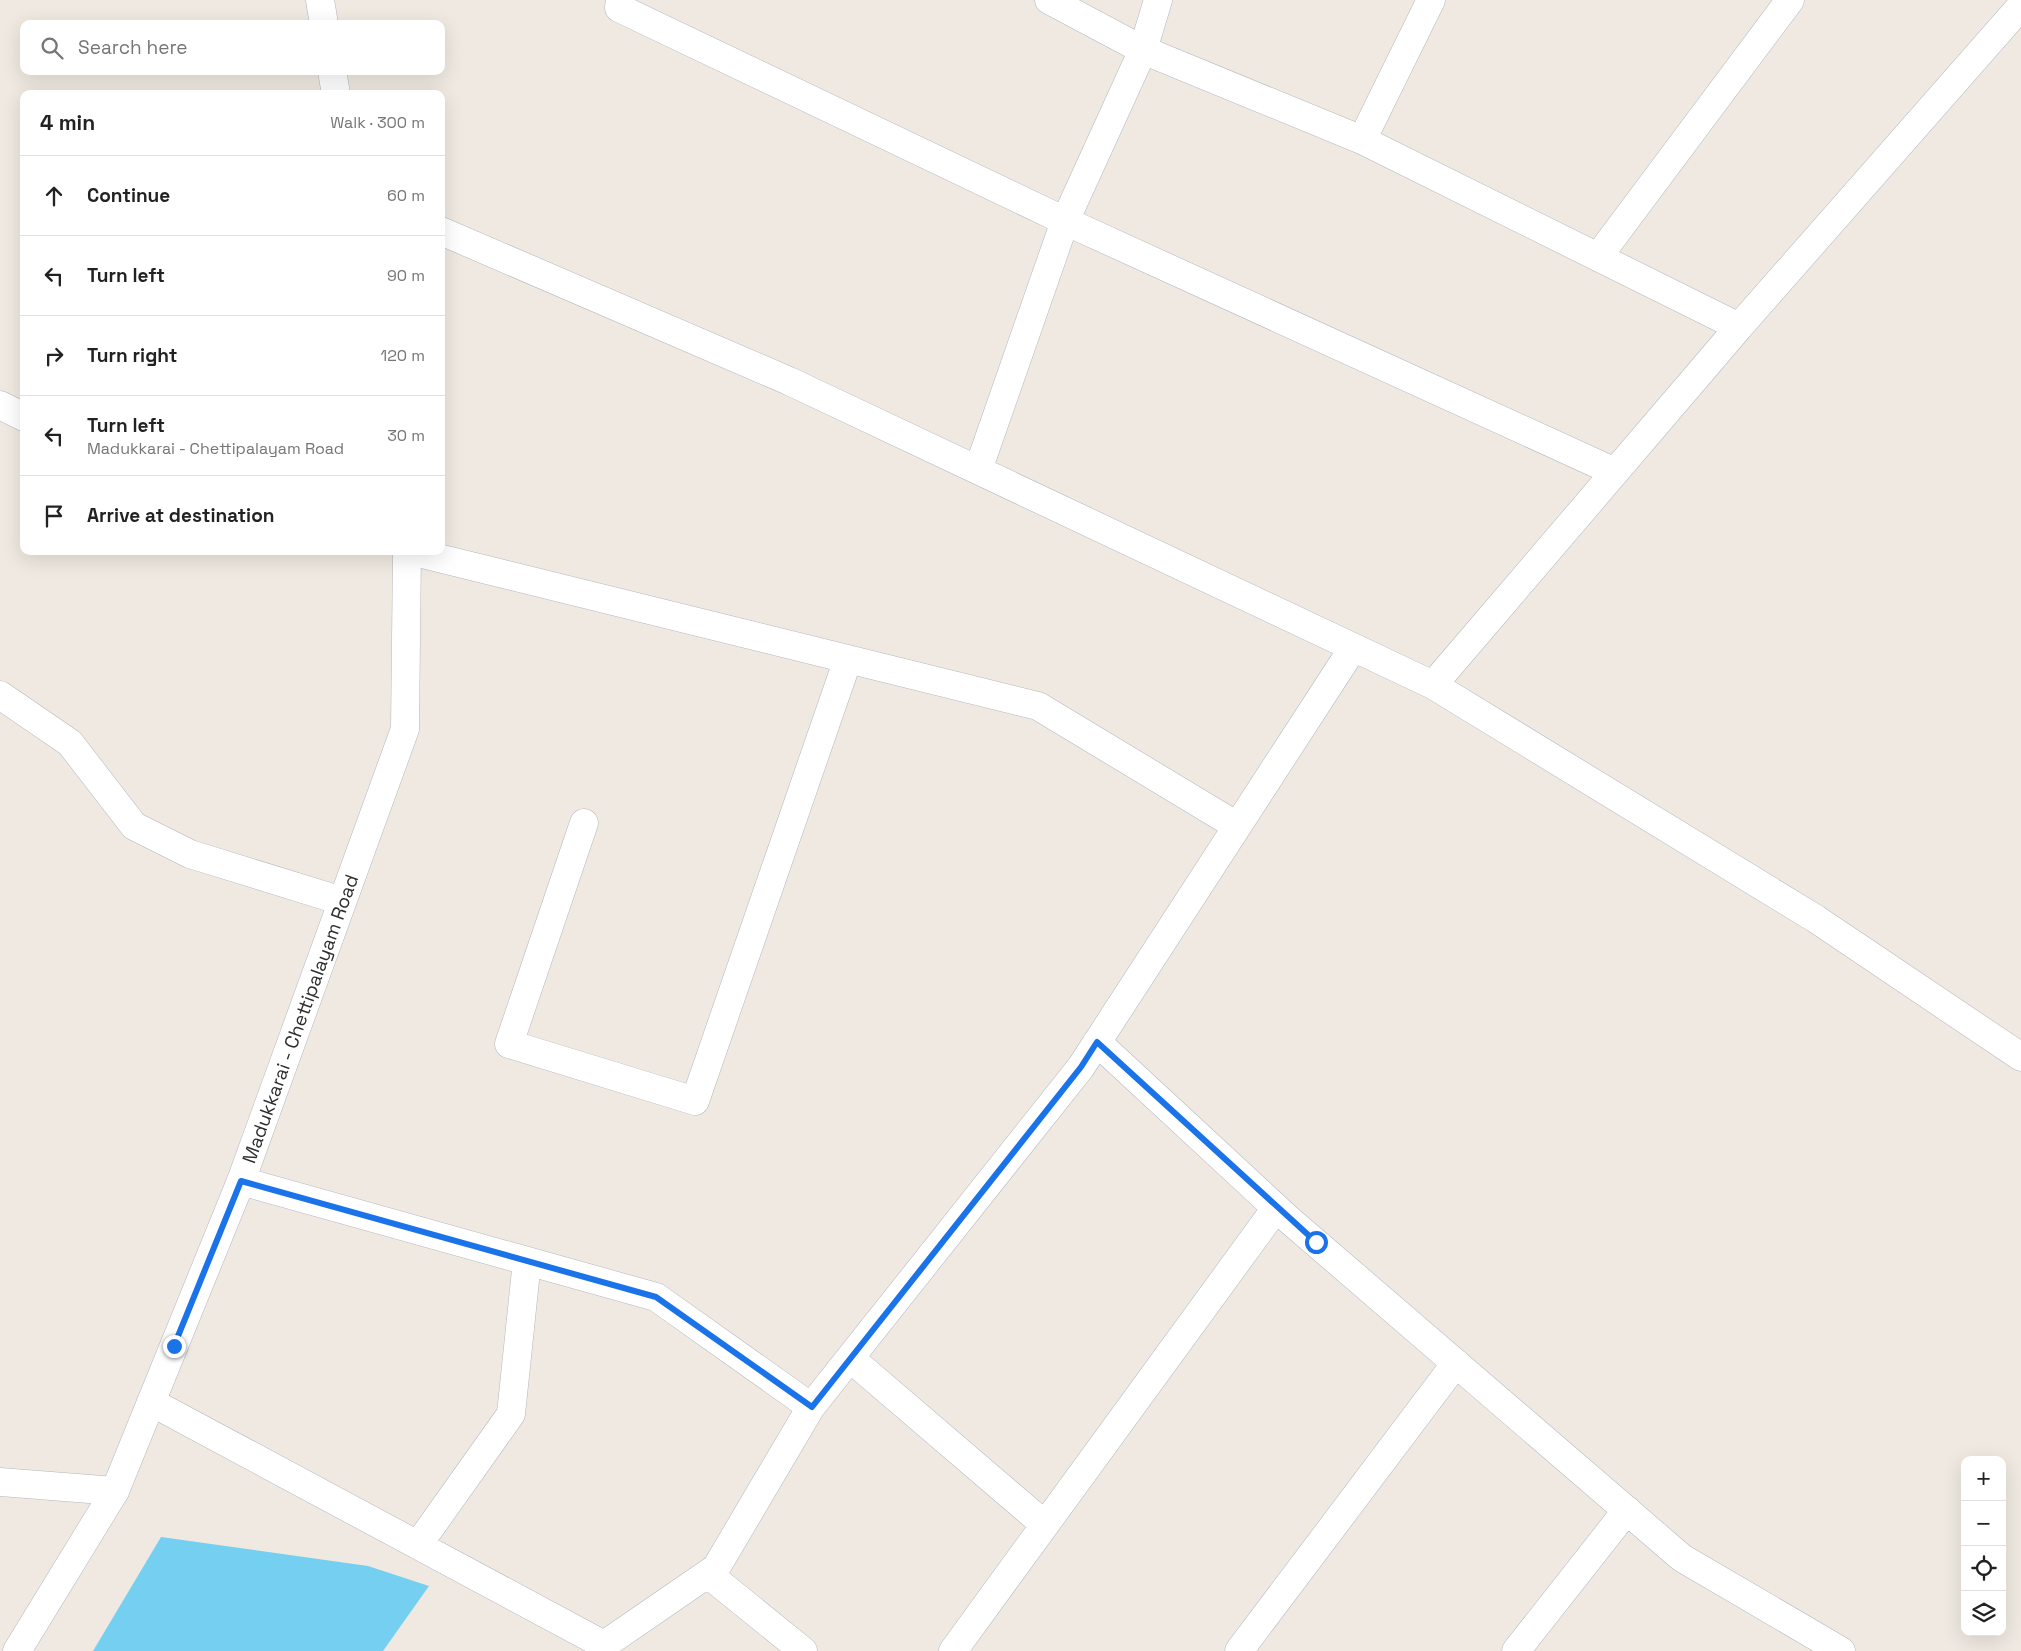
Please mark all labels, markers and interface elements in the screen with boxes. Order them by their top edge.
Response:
search box [20,20,445,75]
icon: search [38,34,66,62]
text: Search here [78,35,188,60]
text: 4 min [40,109,95,136]
text: Walk · 300 m [330,112,425,133]
icon: ahead [40,182,68,210]
text: Continue [87,183,170,208]
text: 60 m [387,185,425,206]
icon: left [40,262,68,290]
text: Turn left [87,263,165,288]
text: 90 m [387,265,425,286]
icon: right [40,342,68,370]
text: Turn right [87,343,177,368]
text: 120 m [381,345,425,366]
text: Turn left [87,413,165,438]
icon: left [40,422,68,450]
text: 30 m [387,425,425,446]
text: Madukkarai - Chettipalayam Road [87,438,344,459]
icon: arrive [40,502,68,530]
text: Arrive at destination [87,503,275,528]
street label: Madukkarai - Chettipalayam Road [236,871,364,1167]
route start [1305,1231,1328,1254]
route end [163,1335,186,1358]
map controls [1961,1456,2006,1636]
button: + [1961,1456,2006,1501]
button: − [1961,1501,2006,1546]
button: locate [1961,1546,2006,1591]
button: layers [1961,1591,2006,1636]

